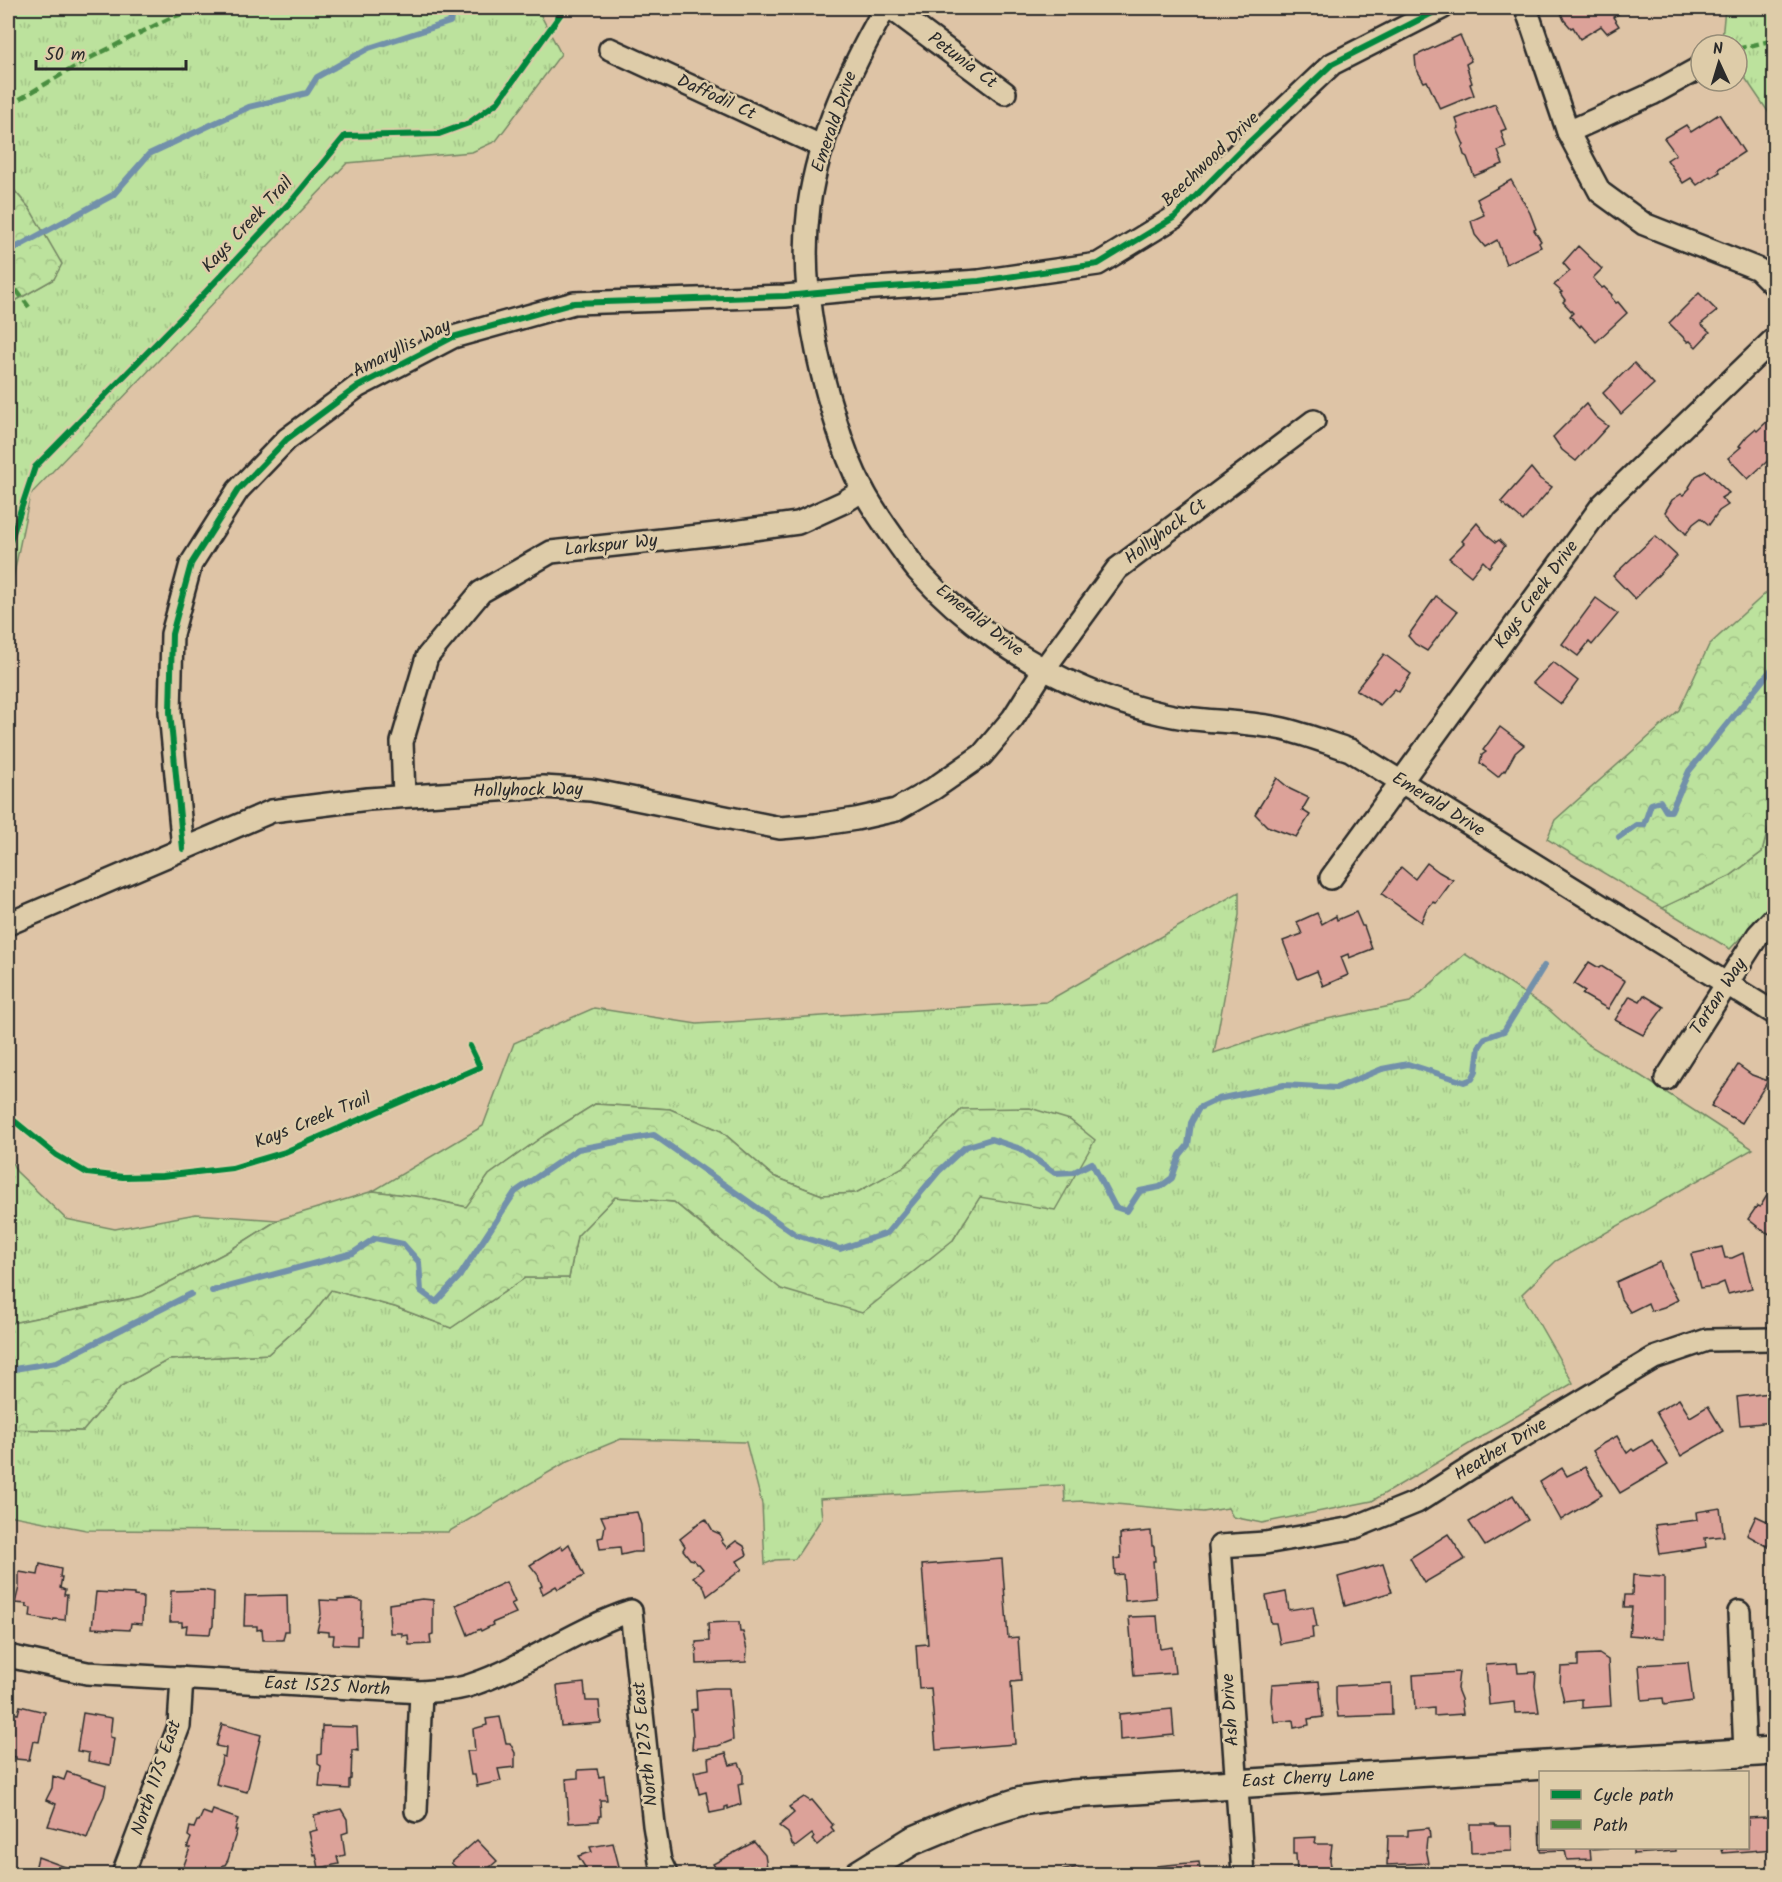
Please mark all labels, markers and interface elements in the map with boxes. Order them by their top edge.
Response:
street label: Petunia Ct [921,25,1004,98]
scale bar [36,33,186,71]
north arrow [1689,33,1749,93]
text: N [1712,37,1724,62]
text: 50 m [45,41,85,70]
street label: Daffodil Ct [672,67,761,129]
street label: Emerald Drive [804,67,866,177]
street label: Beechwood Drive [1155,105,1267,215]
street label: Kays Creek Trail [195,169,301,280]
street label: Amaryllis Way [348,312,457,386]
street label: Hollyhock Ct [1119,491,1214,573]
street label: Larkspur Wy [563,527,659,565]
street label: Kays Creek Drive [1487,534,1587,656]
street label: Emerald Drive [928,577,1030,665]
street label: Emerald Drive [1386,765,1490,845]
street label: Hollyhock Way [473,776,584,806]
street label: Tartan Way [1683,952,1755,1041]
street label: Kays Creek Trail [250,1084,376,1158]
street label: Heather Drive [1449,1411,1553,1489]
street label: East 1525 North [263,1669,391,1705]
street label: Ash Drive [1214,1673,1248,1747]
street label: North 1275 East [625,1679,667,1808]
street label: North 1175 East [124,1715,191,1840]
street label: East Cherry Lane [1241,1761,1375,1797]
legend [1539,1771,1749,1849]
text: Cycle path [1593,1782,1674,1811]
text: Path [1593,1812,1628,1841]

